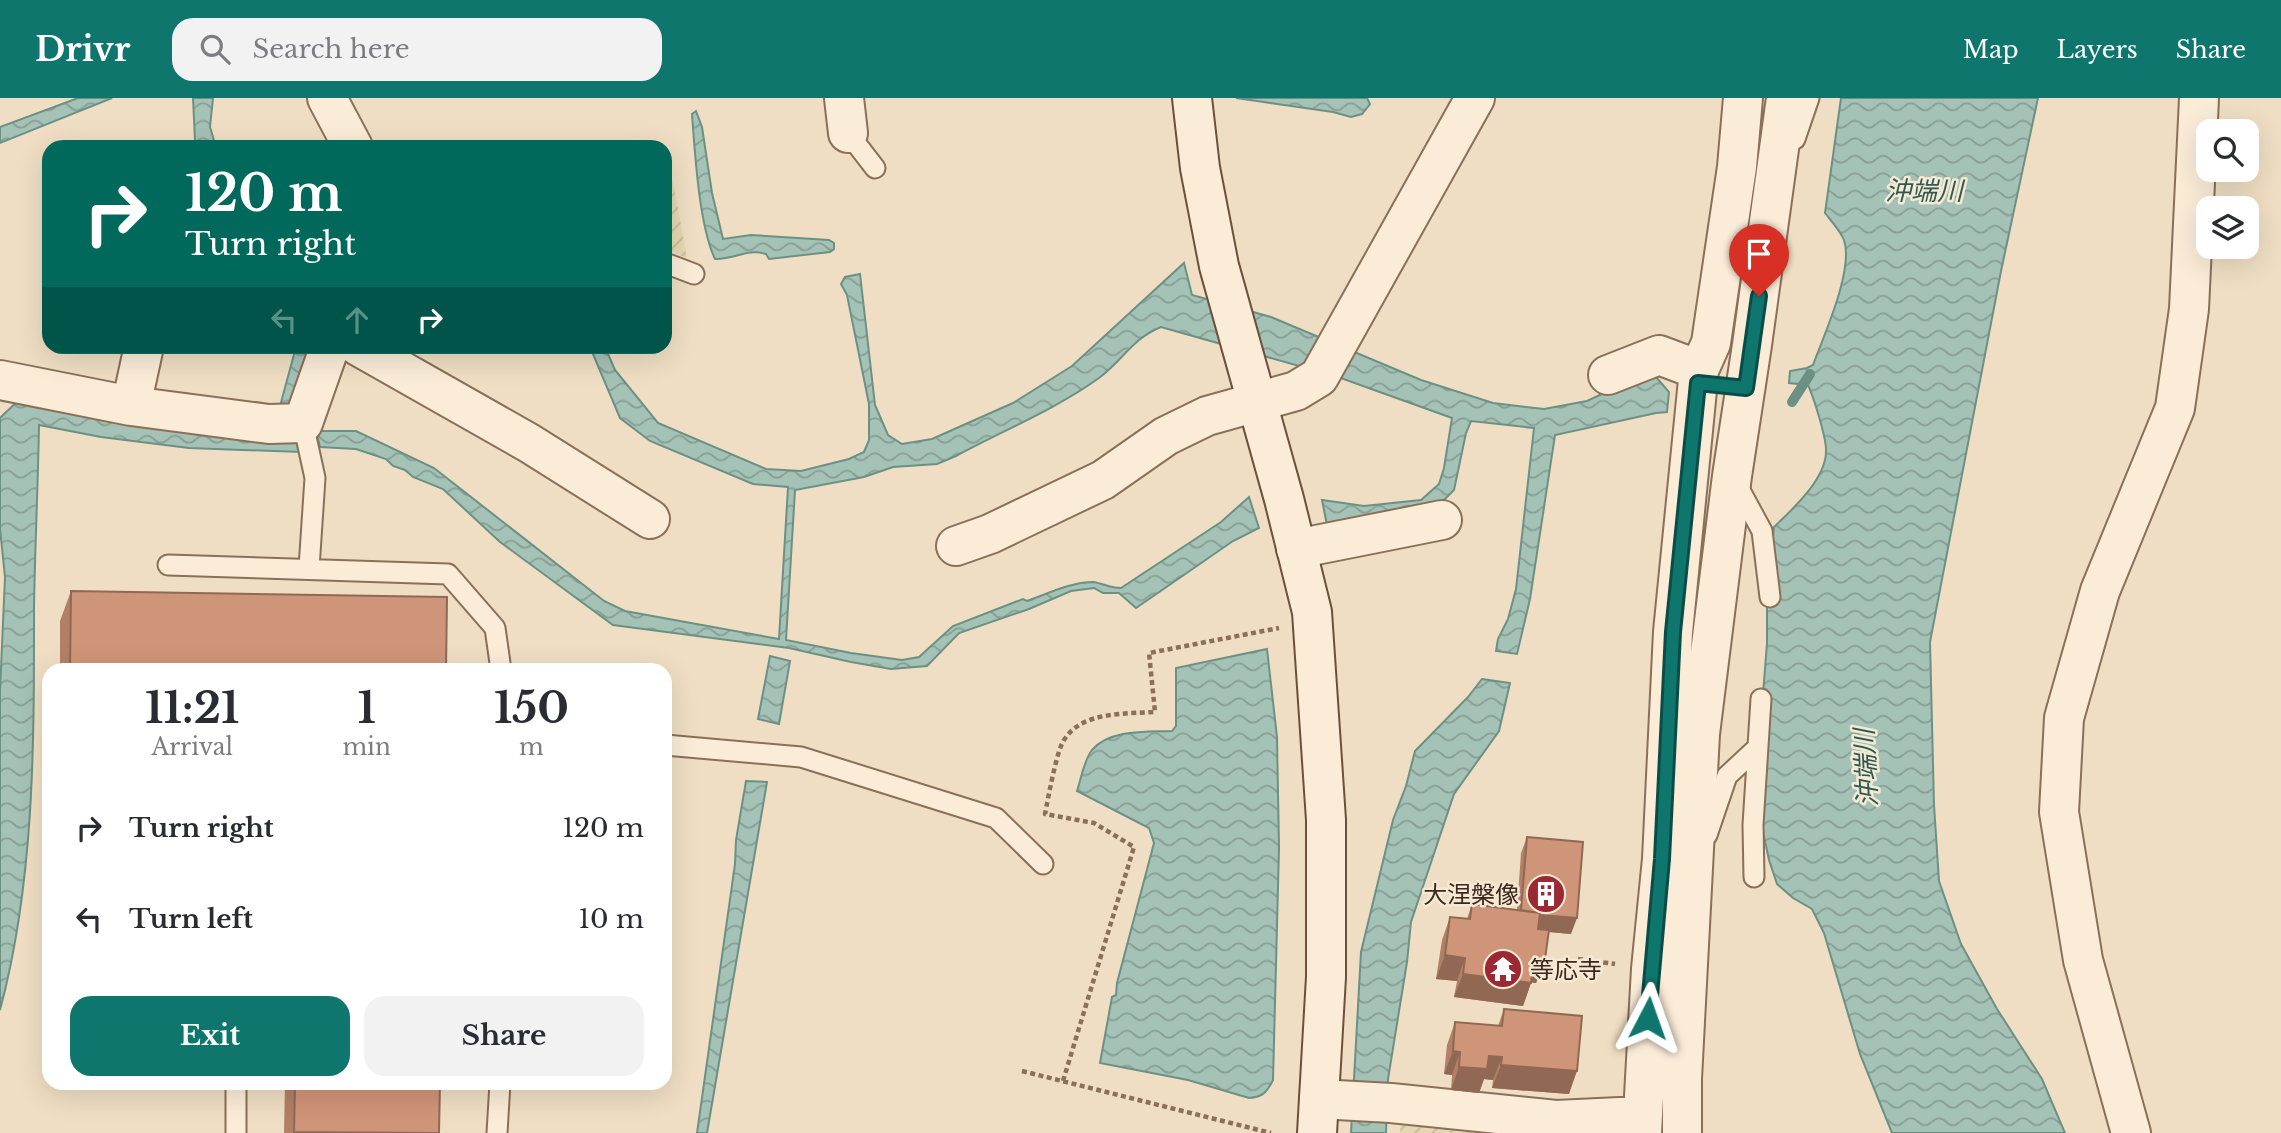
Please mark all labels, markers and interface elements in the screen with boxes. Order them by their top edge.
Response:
search box [172,18,662,81]
text: Drivr [35,29,130,70]
icon: search [196,30,234,68]
text: Search here [252,33,410,65]
text: Map [1963,35,2019,64]
text: Layers [2057,35,2138,64]
text: Share [2176,35,2246,64]
map controls [2196,119,2259,259]
button: search [2196,119,2259,182]
text: 120 m [185,163,343,224]
icon: right [70,168,161,259]
water label: 沖端川 [1885,175,1966,207]
button: layers [2196,196,2259,259]
text: Turn right [185,224,356,264]
pin [1729,224,1789,296]
icon: arrive [1740,235,1778,273]
icon: left [265,301,303,339]
icon: ahead [338,301,376,339]
icon: right [411,301,449,339]
text: 11:21 [145,682,239,734]
text: 1 [357,682,376,734]
text: 150 [494,682,569,734]
water label: 沖端川 [1848,725,1884,808]
text: Arrival [151,733,233,761]
text: min [342,733,391,761]
text: m [519,733,544,761]
icon: right [70,809,108,847]
text: Turn right [129,812,274,844]
text: 120 m [562,812,644,844]
building icon: 大涅槃像 [1525,873,1567,915]
place label: 大涅槃像 [1423,880,1519,909]
icon: left [70,900,108,938]
text: Turn left [129,903,253,935]
text: 10 m [578,903,644,935]
temple icon: 等応寺 [1482,948,1524,990]
place label: 等応寺 [1530,955,1602,984]
position arrow [1611,981,1685,1055]
button: Exit [70,996,350,1076]
button: Share [364,996,644,1076]

